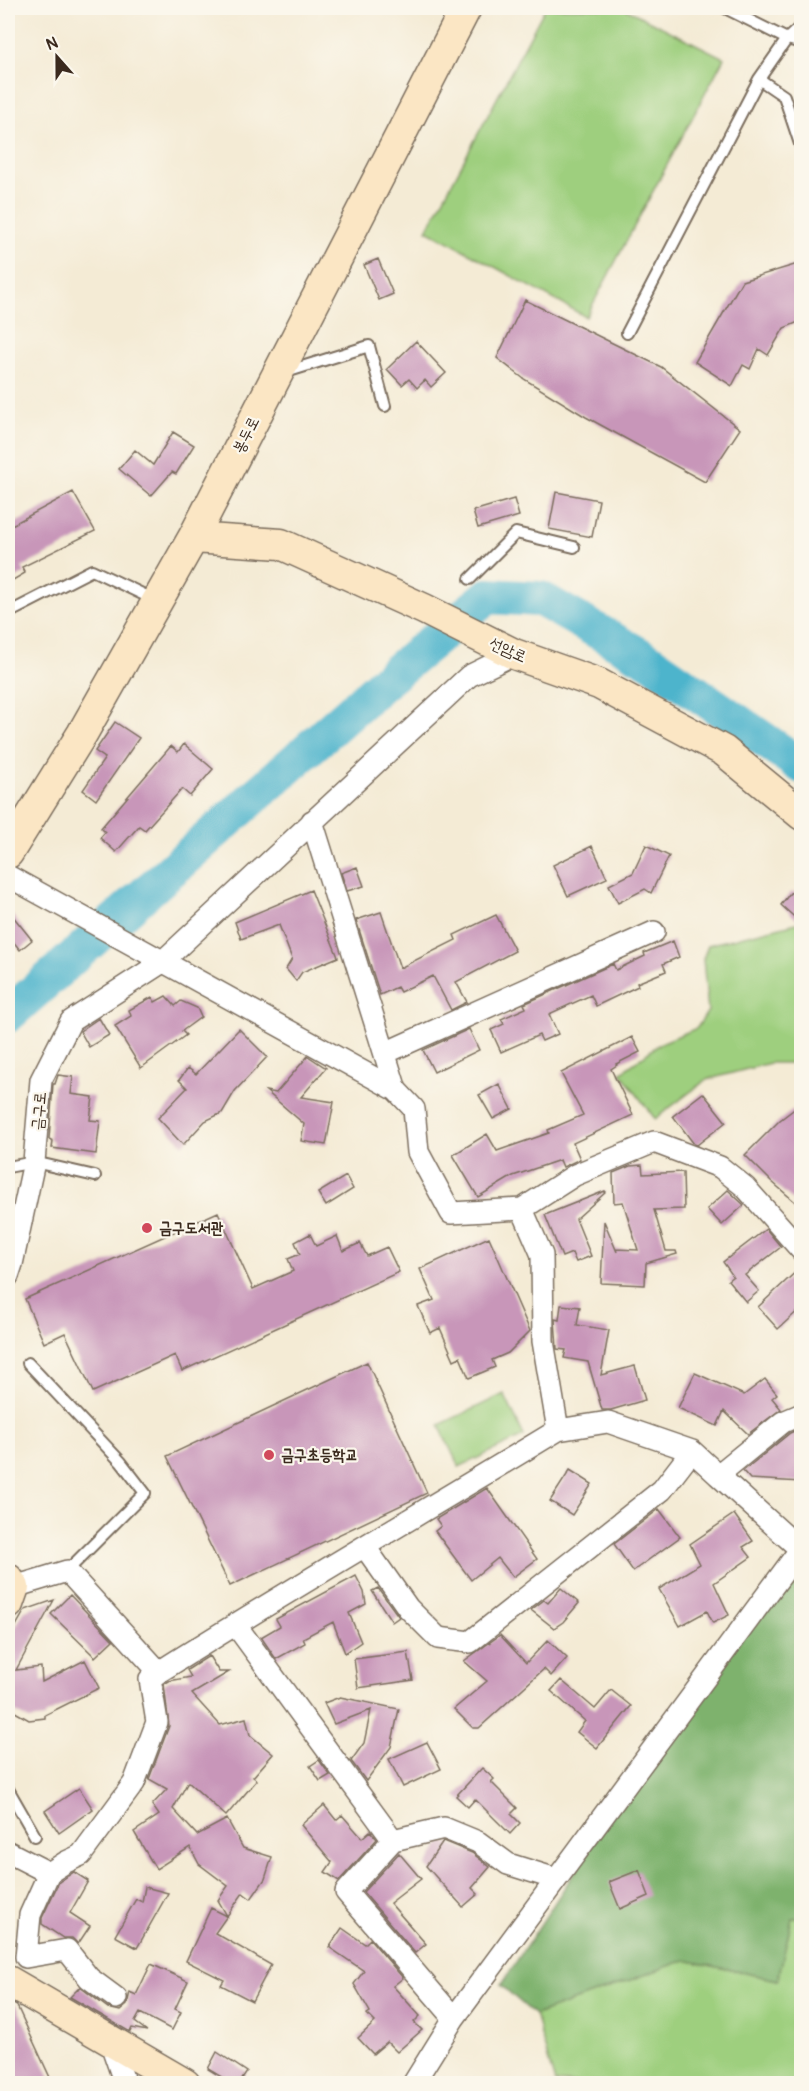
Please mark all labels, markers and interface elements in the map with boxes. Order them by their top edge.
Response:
north arrow [27,27,87,87]
text: N [43,33,61,55]
street label: 봉두로 [228,413,264,457]
street label: 선암로 [486,633,530,667]
street label: 금구로 [27,1091,51,1131]
place label: 금구도서관 [159,1218,224,1238]
marker: 금구도서관 [140,1221,154,1235]
place label: 금구초등학교 [281,1445,358,1465]
marker: 금구초등학교 [262,1448,276,1462]

